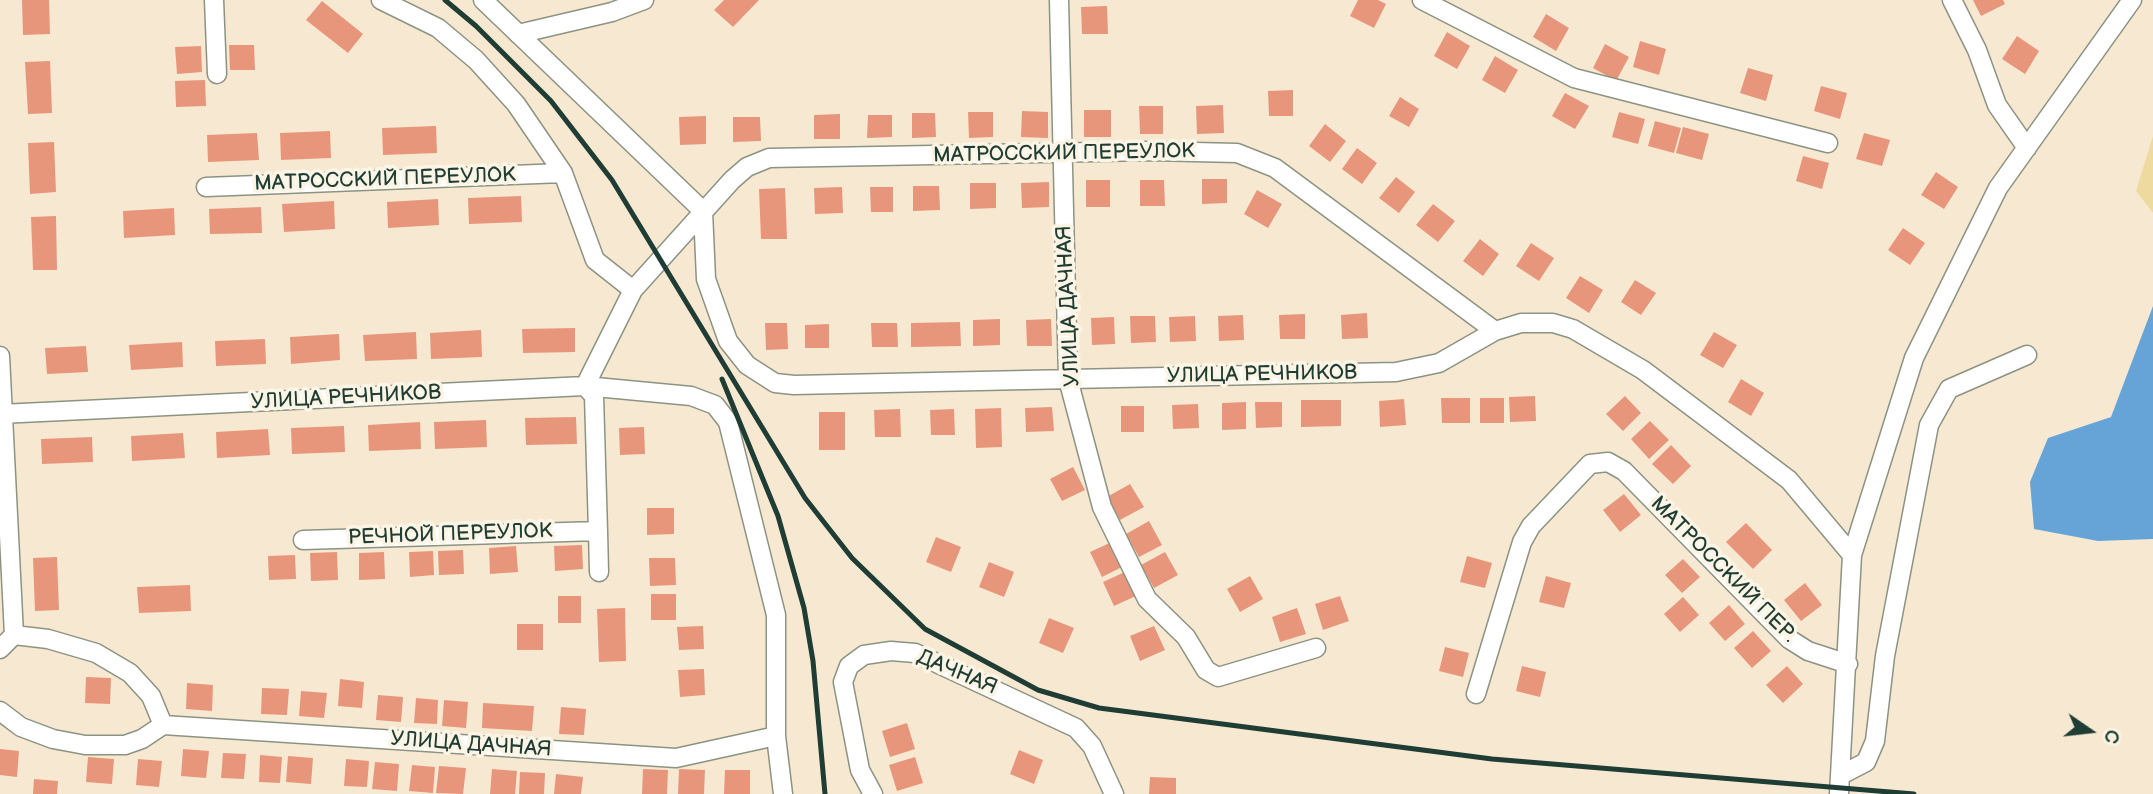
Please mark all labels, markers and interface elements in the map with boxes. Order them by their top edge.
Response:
street label: МАТРОССКИЙ ПЕРЕУЛОК [933,139,1195,169]
street label: МАТРОССКИЙ ПЕРЕУЛОК [254,163,516,197]
street label: УЛИЦА ДАЧНАЯ [1052,225,1086,387]
street label: УЛИЦА РЕЧНИКОВ [1166,361,1358,389]
street label: УЛИЦА РЕЧНИКОВ [250,380,442,416]
street label: МАТРОССКИЙ ПЕР. [1645,492,1801,648]
street label: РЕЧНОЙ ПЕРЕУЛОК [347,519,553,551]
street label: ДАЧНАЯ [913,645,1001,701]
north arrow [2055,696,2125,766]
street label: УЛИЦА ДАЧНАЯ [389,727,553,763]
text: С [2098,727,2124,745]

